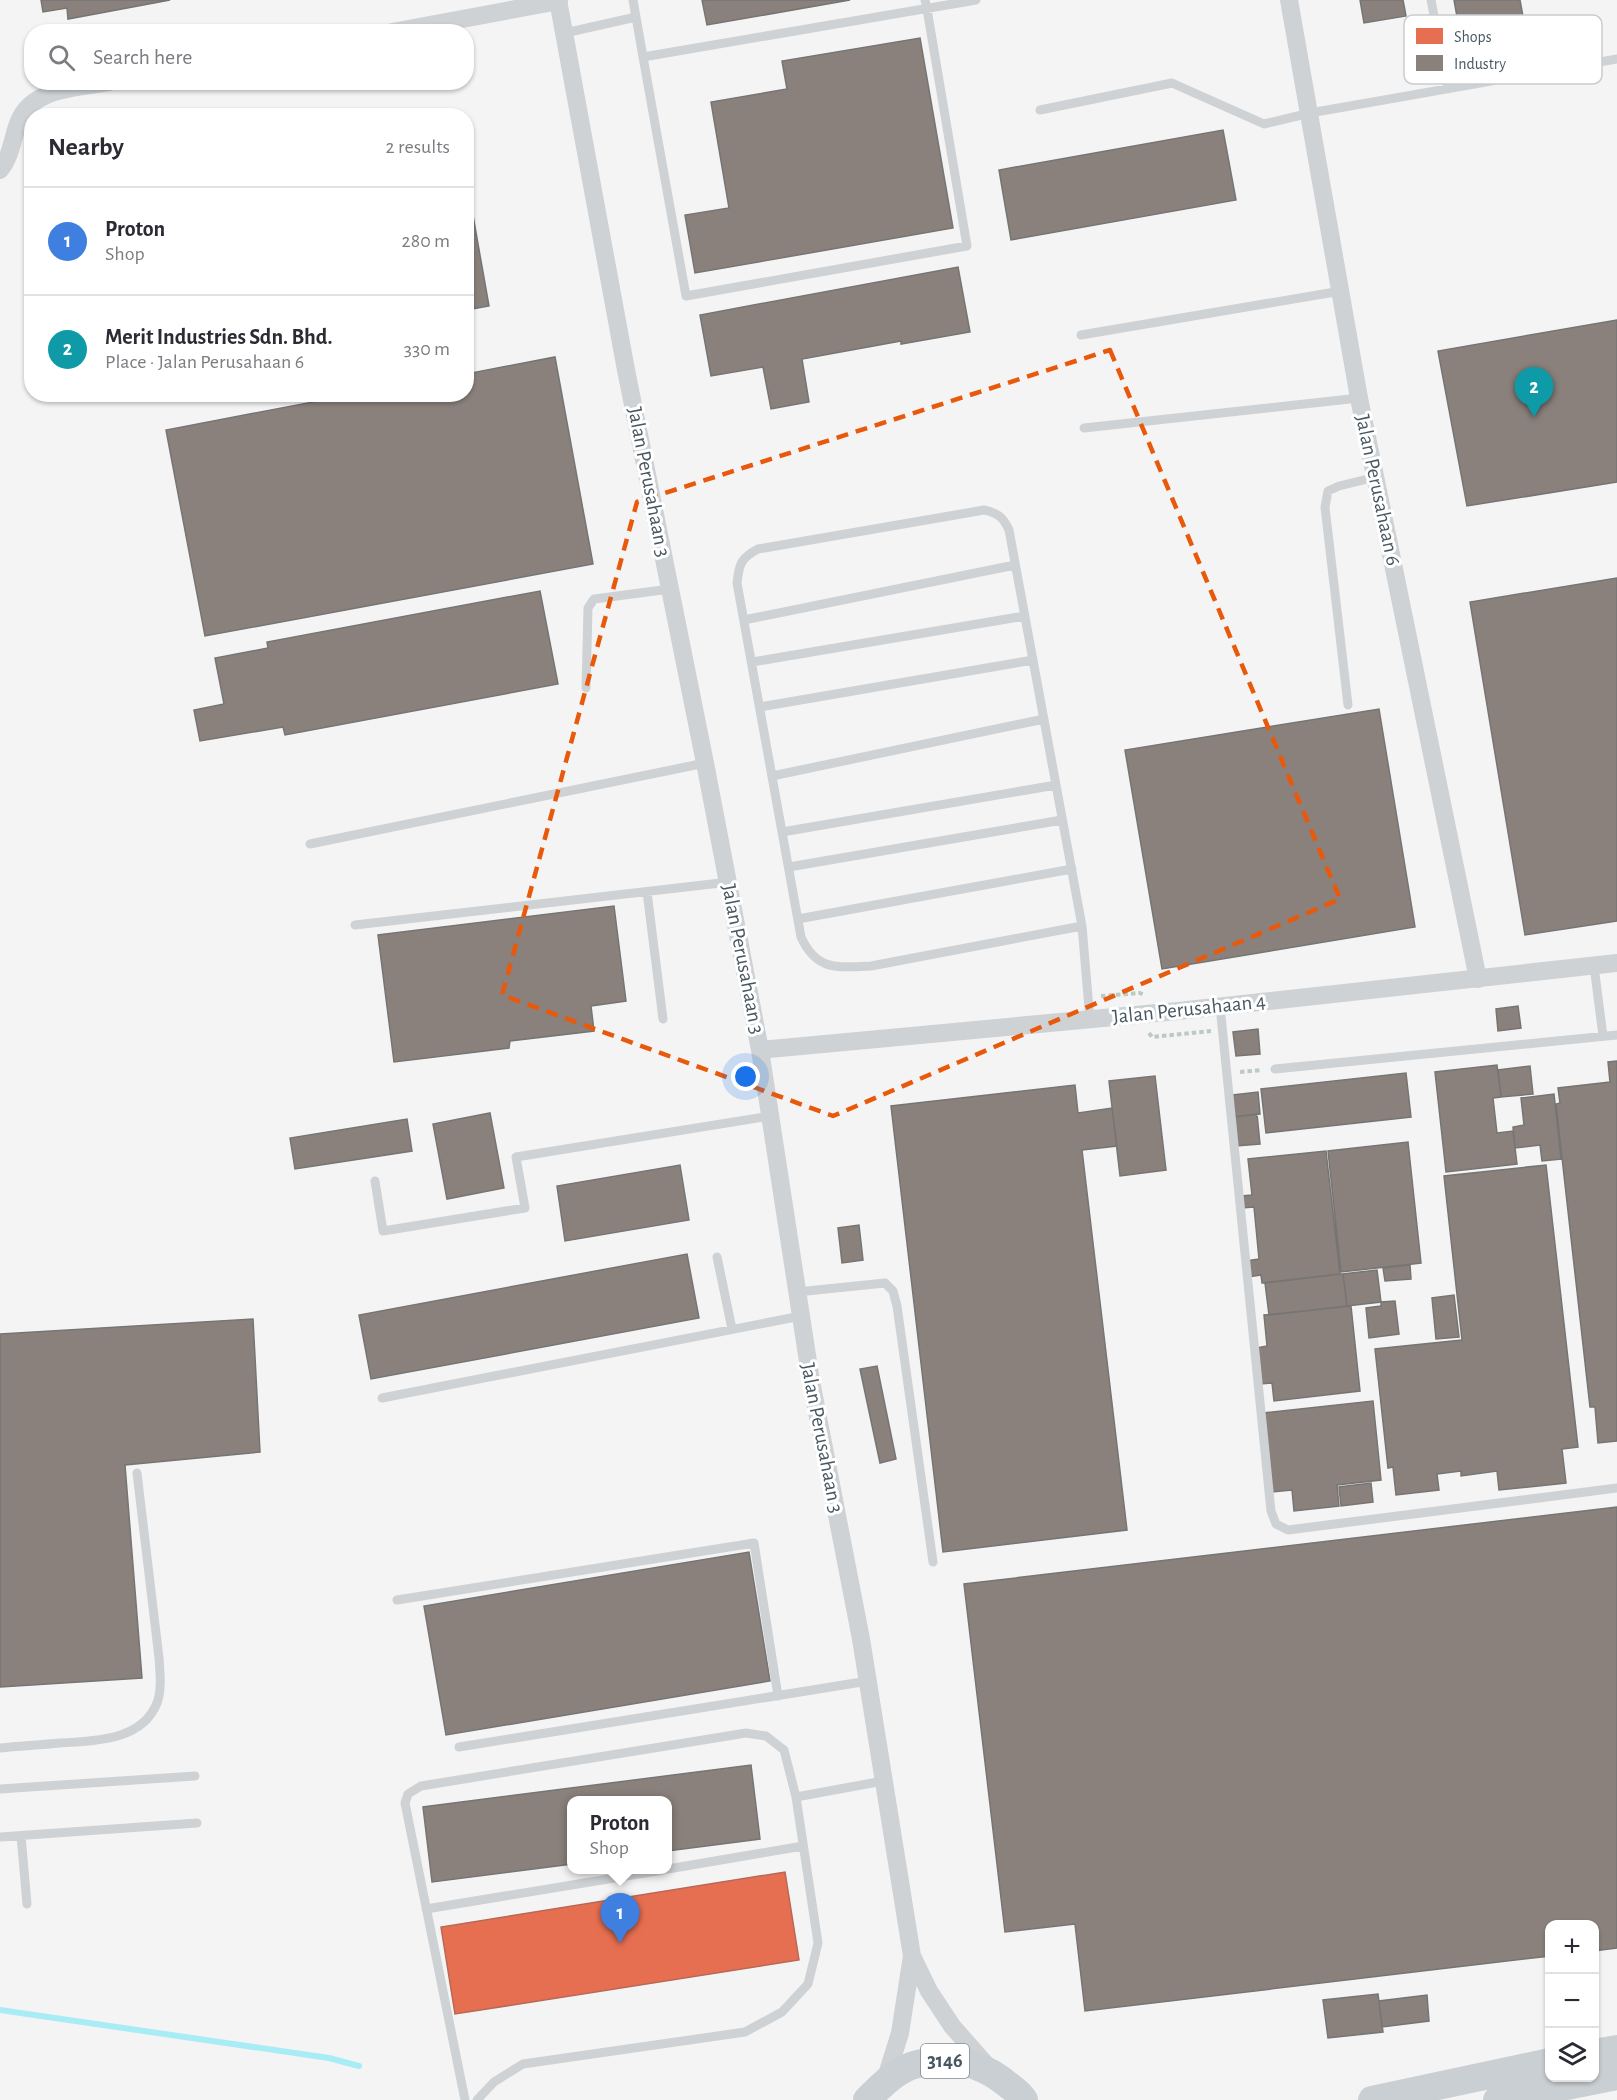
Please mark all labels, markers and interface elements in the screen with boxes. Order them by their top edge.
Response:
legend [1404,15,1602,84]
search box [24,24,474,90]
text: Shops [1454,29,1492,45]
icon: search [45,41,78,74]
text: Search here [93,46,192,68]
text: Industry [1454,56,1506,73]
text: Nearby [48,134,124,160]
text: 2 results [386,137,450,157]
text: Proton [105,218,165,240]
text: 1 [64,231,71,251]
text: 280 m [402,231,450,251]
text: Shop [105,244,145,264]
text: Merit Industries Sdn. Bhd. [105,326,332,348]
text: 2 [63,339,72,359]
text: 330 m [404,339,450,359]
text: Place · Jalan Perusahaan 6 [105,352,304,372]
pin: 2 [1514,368,1553,417]
street label: Jalan Perusahaan 3 [624,405,674,559]
street label: Jalan Perusahaan 6 [1352,413,1404,567]
street label: Jalan Perusahaan 3 [718,882,768,1036]
street label: Jalan Perusahaan 4 [1111,991,1267,1027]
your location [731,1062,760,1091]
street label: Jalan Perusahaan 3 [797,1361,847,1515]
popup [567,1796,672,1874]
text: Proton [589,1812,650,1834]
text: Shop [589,1838,629,1858]
pin: 1 [600,1894,640,1943]
map controls [1545,1920,1599,2082]
button: + [1545,1920,1599,1974]
button: − [1545,1974,1599,2028]
button: layers [1545,2028,1599,2082]
road number: 3146 [921,2044,969,2078]

